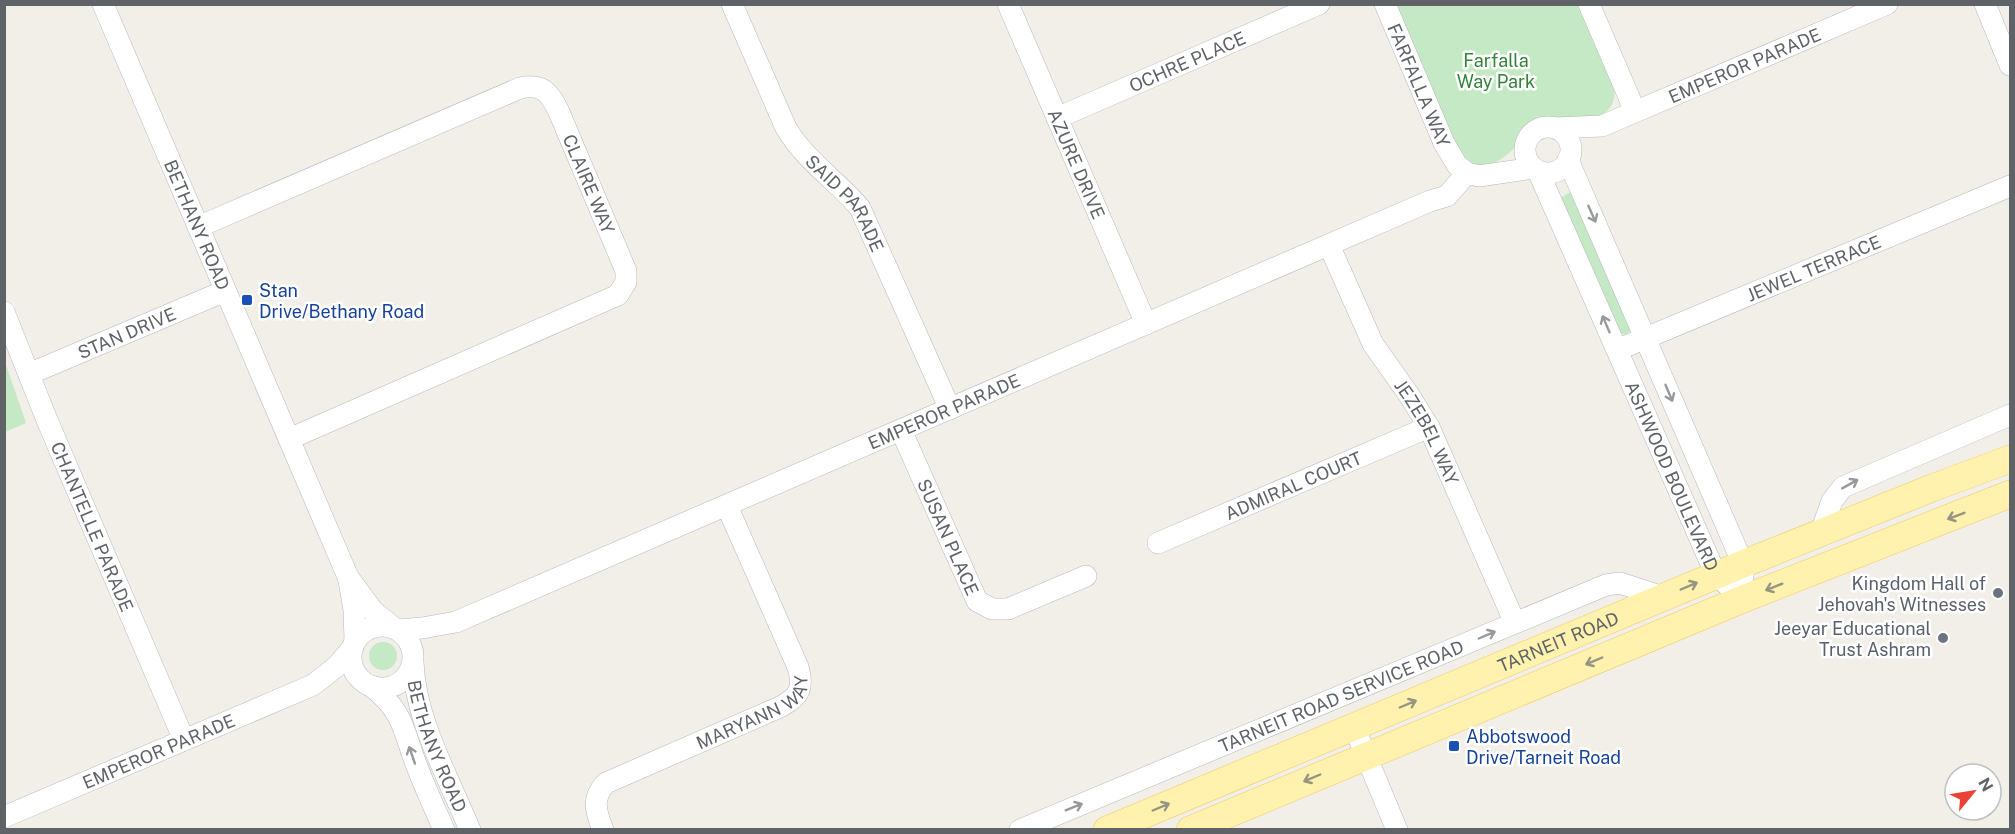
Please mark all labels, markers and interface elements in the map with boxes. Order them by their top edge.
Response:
street label: FARFALLA WAY [1384,20,1455,150]
street label: EMPEROR PARADE [1665,23,1824,107]
street label: OCHRE PLACE [1126,27,1249,96]
park label: Farfalla Way Park [1457,50,1535,92]
street label: AZURE DRIVE [1044,106,1110,222]
street label: CLAIRE WAY [559,131,620,237]
street label: SAID PARADE [802,150,889,255]
street label: BETHANY ROAD [160,156,234,293]
one-way arrow [1587,204,1598,222]
street label: JEWEL TERRACE [1743,231,1884,305]
place label: Stan Drive/Bethany Road [259,280,424,322]
marker: Stan Drive/Bethany Road [240,293,254,307]
street label: STAN DRIVE [74,303,179,363]
one-way arrow [1600,315,1611,334]
street label: EMPEROR PARADE [864,369,1023,453]
street label: JEZEBEL WAY [1391,375,1463,488]
street label: ASHWOOD BOULEVARD [1621,378,1723,574]
one-way arrow [1664,383,1675,401]
street label: CHANTELLE PARADE [47,438,138,615]
street label: ADMIRAL COURT [1222,446,1365,524]
street label: SUSAN PLACE [914,476,984,598]
one-way arrow [1841,477,1858,489]
one-way arrow [1947,511,1966,522]
place label: Kingdom Hall of Jehovah's Witnesses [1818,573,1986,615]
one-way arrow [1679,580,1698,591]
one-way arrow [1766,582,1784,593]
marker: Kingdom Hall of Jehovah's Witnesses [1991,586,2005,600]
street label: TARNEIT ROAD [1495,607,1622,676]
place label: Jeeyar Educational Trust Ashram [1774,618,1931,660]
one-way arrow [1477,629,1496,640]
marker: Jeeyar Educational Trust Ashram [1936,631,1950,645]
street label: TARNEIT ROAD SERVICE ROAD [1216,635,1467,756]
one-way arrow [1585,656,1604,667]
street label: MARYANN WAY [693,675,811,753]
street label: BETHANY ROAD [404,678,472,815]
one-way arrow [1398,698,1417,709]
street label: EMPEROR PARADE [79,709,238,793]
place label: Abbotswood Drive/Tarneit Road [1466,726,1621,768]
marker: Abbotswood Drive/Tarneit Road [1447,739,1461,753]
one-way arrow [406,746,417,764]
north arrow [1943,762,2003,822]
one-way arrow [1304,773,1322,784]
text: N [1974,775,1997,795]
one-way arrow [1065,801,1083,812]
one-way arrow [1151,801,1170,812]

